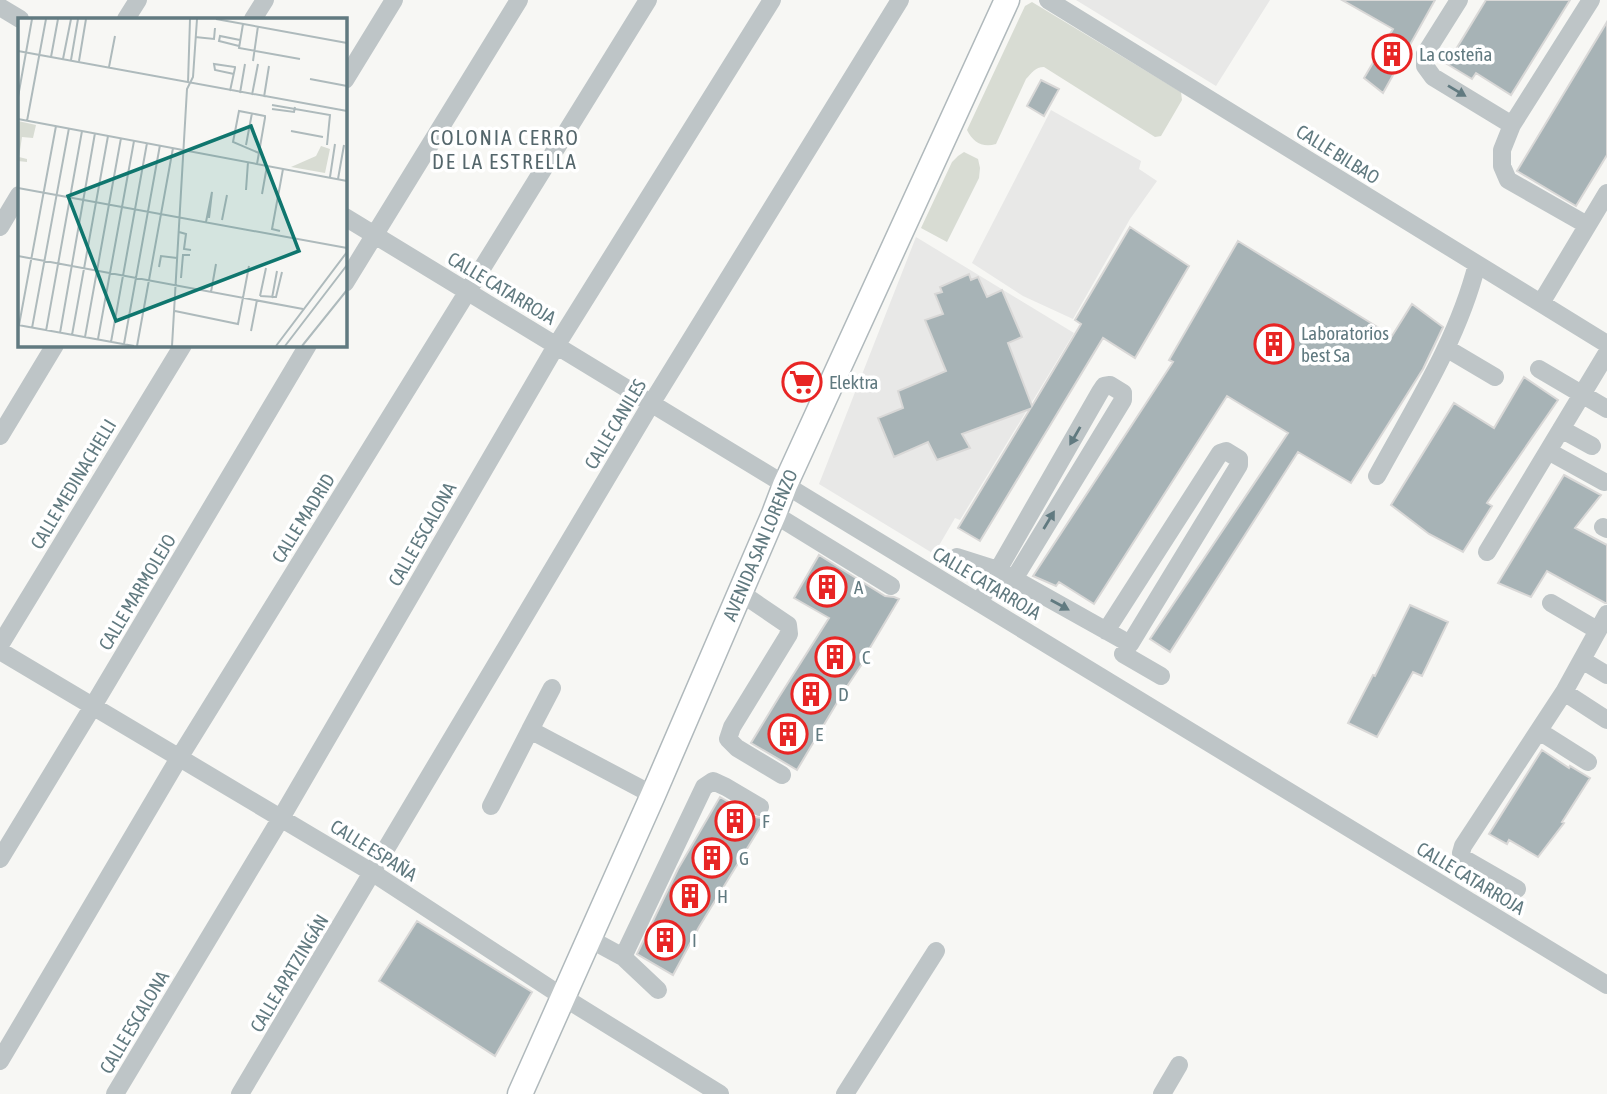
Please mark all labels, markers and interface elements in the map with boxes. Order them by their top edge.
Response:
inset map [18,18,346,346]
building icon: La costeña [1371,33,1413,75]
place label: La costeña [1419,43,1492,65]
one-way arrow [1447,85,1466,98]
street label: CALLE BILBAO [1292,120,1384,188]
district label: COLONIA CERRO DE LA ESTRELLA [430,125,580,173]
street label: CALLE CATARROJA [444,247,561,329]
place label: Laboratorios best Sa [1301,322,1389,366]
building icon: Laboratorios best Sa [1253,323,1295,365]
supermarket icon: Elektra [781,361,823,403]
place label: Elektra [829,371,878,393]
street label: CALLE CANILES [580,375,650,473]
street label: CALLE MEDINACHELLI [26,415,120,553]
one-way arrow [1069,426,1081,446]
street label: AVENIDA SAN LORENZO [718,466,802,624]
street label: CALLE MADRID [267,469,339,567]
street label: CALLE ESCALONA [384,478,461,590]
one-way arrow [1043,511,1056,530]
street label: CALLE MARMOLEJO [94,530,180,654]
street label: CALLE CATARROJA [929,542,1046,624]
building icon: A [806,566,848,608]
place label: A [854,576,864,598]
one-way arrow [1051,599,1070,611]
building icon: C [814,636,856,678]
place label: C [862,646,871,668]
building icon: D [790,673,832,715]
place label: D [838,683,849,705]
building icon: E [767,713,809,755]
place label: E [815,723,823,745]
building icon: F [714,800,756,842]
place label: F [762,810,770,832]
street label: CALLE ESPAÑA [327,815,422,886]
building icon: G [691,837,733,879]
street label: CALLE CATARROJA [1413,837,1530,919]
place label: G [739,847,749,869]
building icon: H [669,875,711,917]
place label: H [717,885,728,907]
street label: CALLE APATZINGÁN [245,910,333,1036]
building icon: I [644,919,686,961]
place label: I [692,929,697,951]
street label: CALLE ESCALONA [95,966,174,1077]

